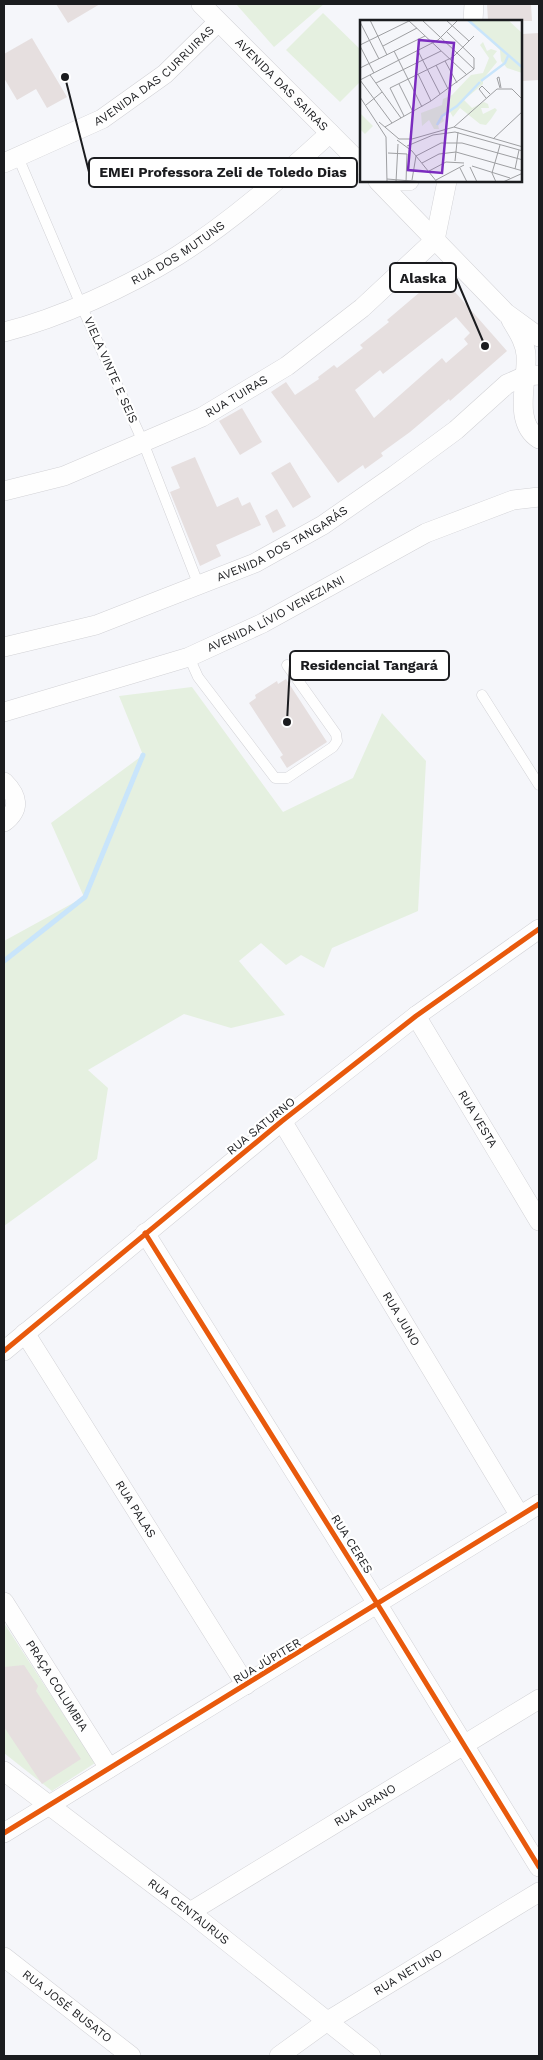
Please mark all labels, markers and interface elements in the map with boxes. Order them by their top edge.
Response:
inset map [360,20,523,182]
street label: AVENIDA DAS CURRUIRAS [92,23,217,129]
street label: AVENIDA DAS SAIRAS [232,35,331,134]
callout: EMEI Professora Zeli de Toledo Dias [89,158,357,187]
text: EMEI Professora Zeli de Toledo Dias [99,164,347,180]
street label: RUA DOS MUTUNS [129,218,228,288]
callout: Alaska [390,263,456,292]
text: Alaska [400,270,447,286]
street label: VIELA VINTE E SEIS [81,315,141,425]
street label: RUA TUIRAS [203,372,270,420]
street label: AVENIDA DOS TANGARÁS [214,503,350,584]
street label: AVENIDA LÍVIO VENEZIANI [205,572,347,655]
callout: Residencial Tangará [290,651,449,680]
text: Residencial Tangará [300,657,439,673]
street label: RUA VESTA [455,1088,500,1150]
street label: RUA SATURNO [224,1094,298,1158]
street label: RUA JUNO [380,1289,423,1348]
street label: RUA PALAS [112,1478,159,1540]
street label: RUA CERES [328,1512,376,1576]
street label: RUA JÚPITER [231,1635,303,1687]
street label: PRAÇA COLUMBIA [23,1638,91,1734]
street label: RUA URANO [331,1781,399,1829]
street label: RUA CENTAURUS [145,1876,232,1947]
street label: RUA NETUNO [371,1946,445,1998]
street label: RUA JOSÉ BUSATO [20,1967,115,2045]

